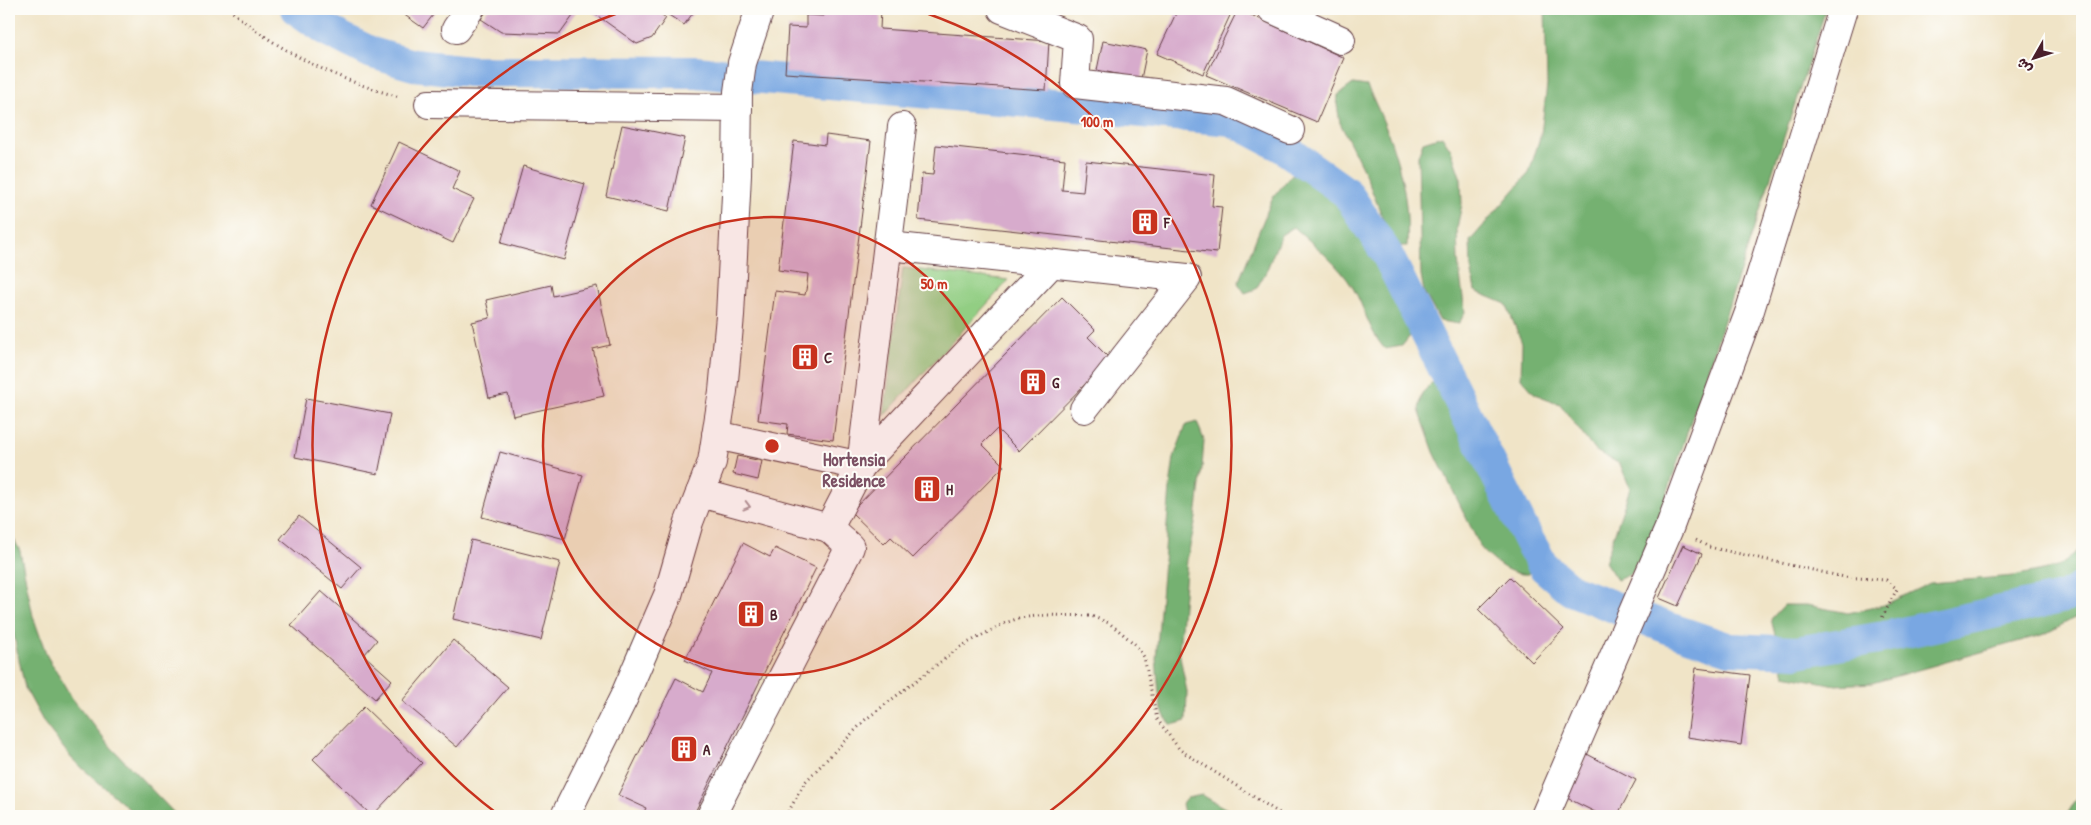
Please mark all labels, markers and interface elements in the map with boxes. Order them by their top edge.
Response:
north arrow [2008,32,2058,82]
text: ش [2011,55,2036,78]
text: 100 m [1081,111,1113,132]
building icon: F [1130,207,1160,237]
place label: F [1163,212,1171,233]
text: 50 m [921,273,947,294]
building icon: C [790,342,820,372]
place label: C [824,347,832,368]
building icon: G [1018,367,1048,397]
place label: G [1052,372,1060,393]
centre of rings [763,437,781,455]
district label: Hortensia Residence [823,447,886,493]
building icon: H [912,474,942,504]
place label: H [946,479,953,500]
one-way arrow [743,500,751,510]
building icon: B [736,599,766,629]
place label: B [770,604,778,625]
building icon: A [669,734,699,764]
place label: A [703,739,711,760]

